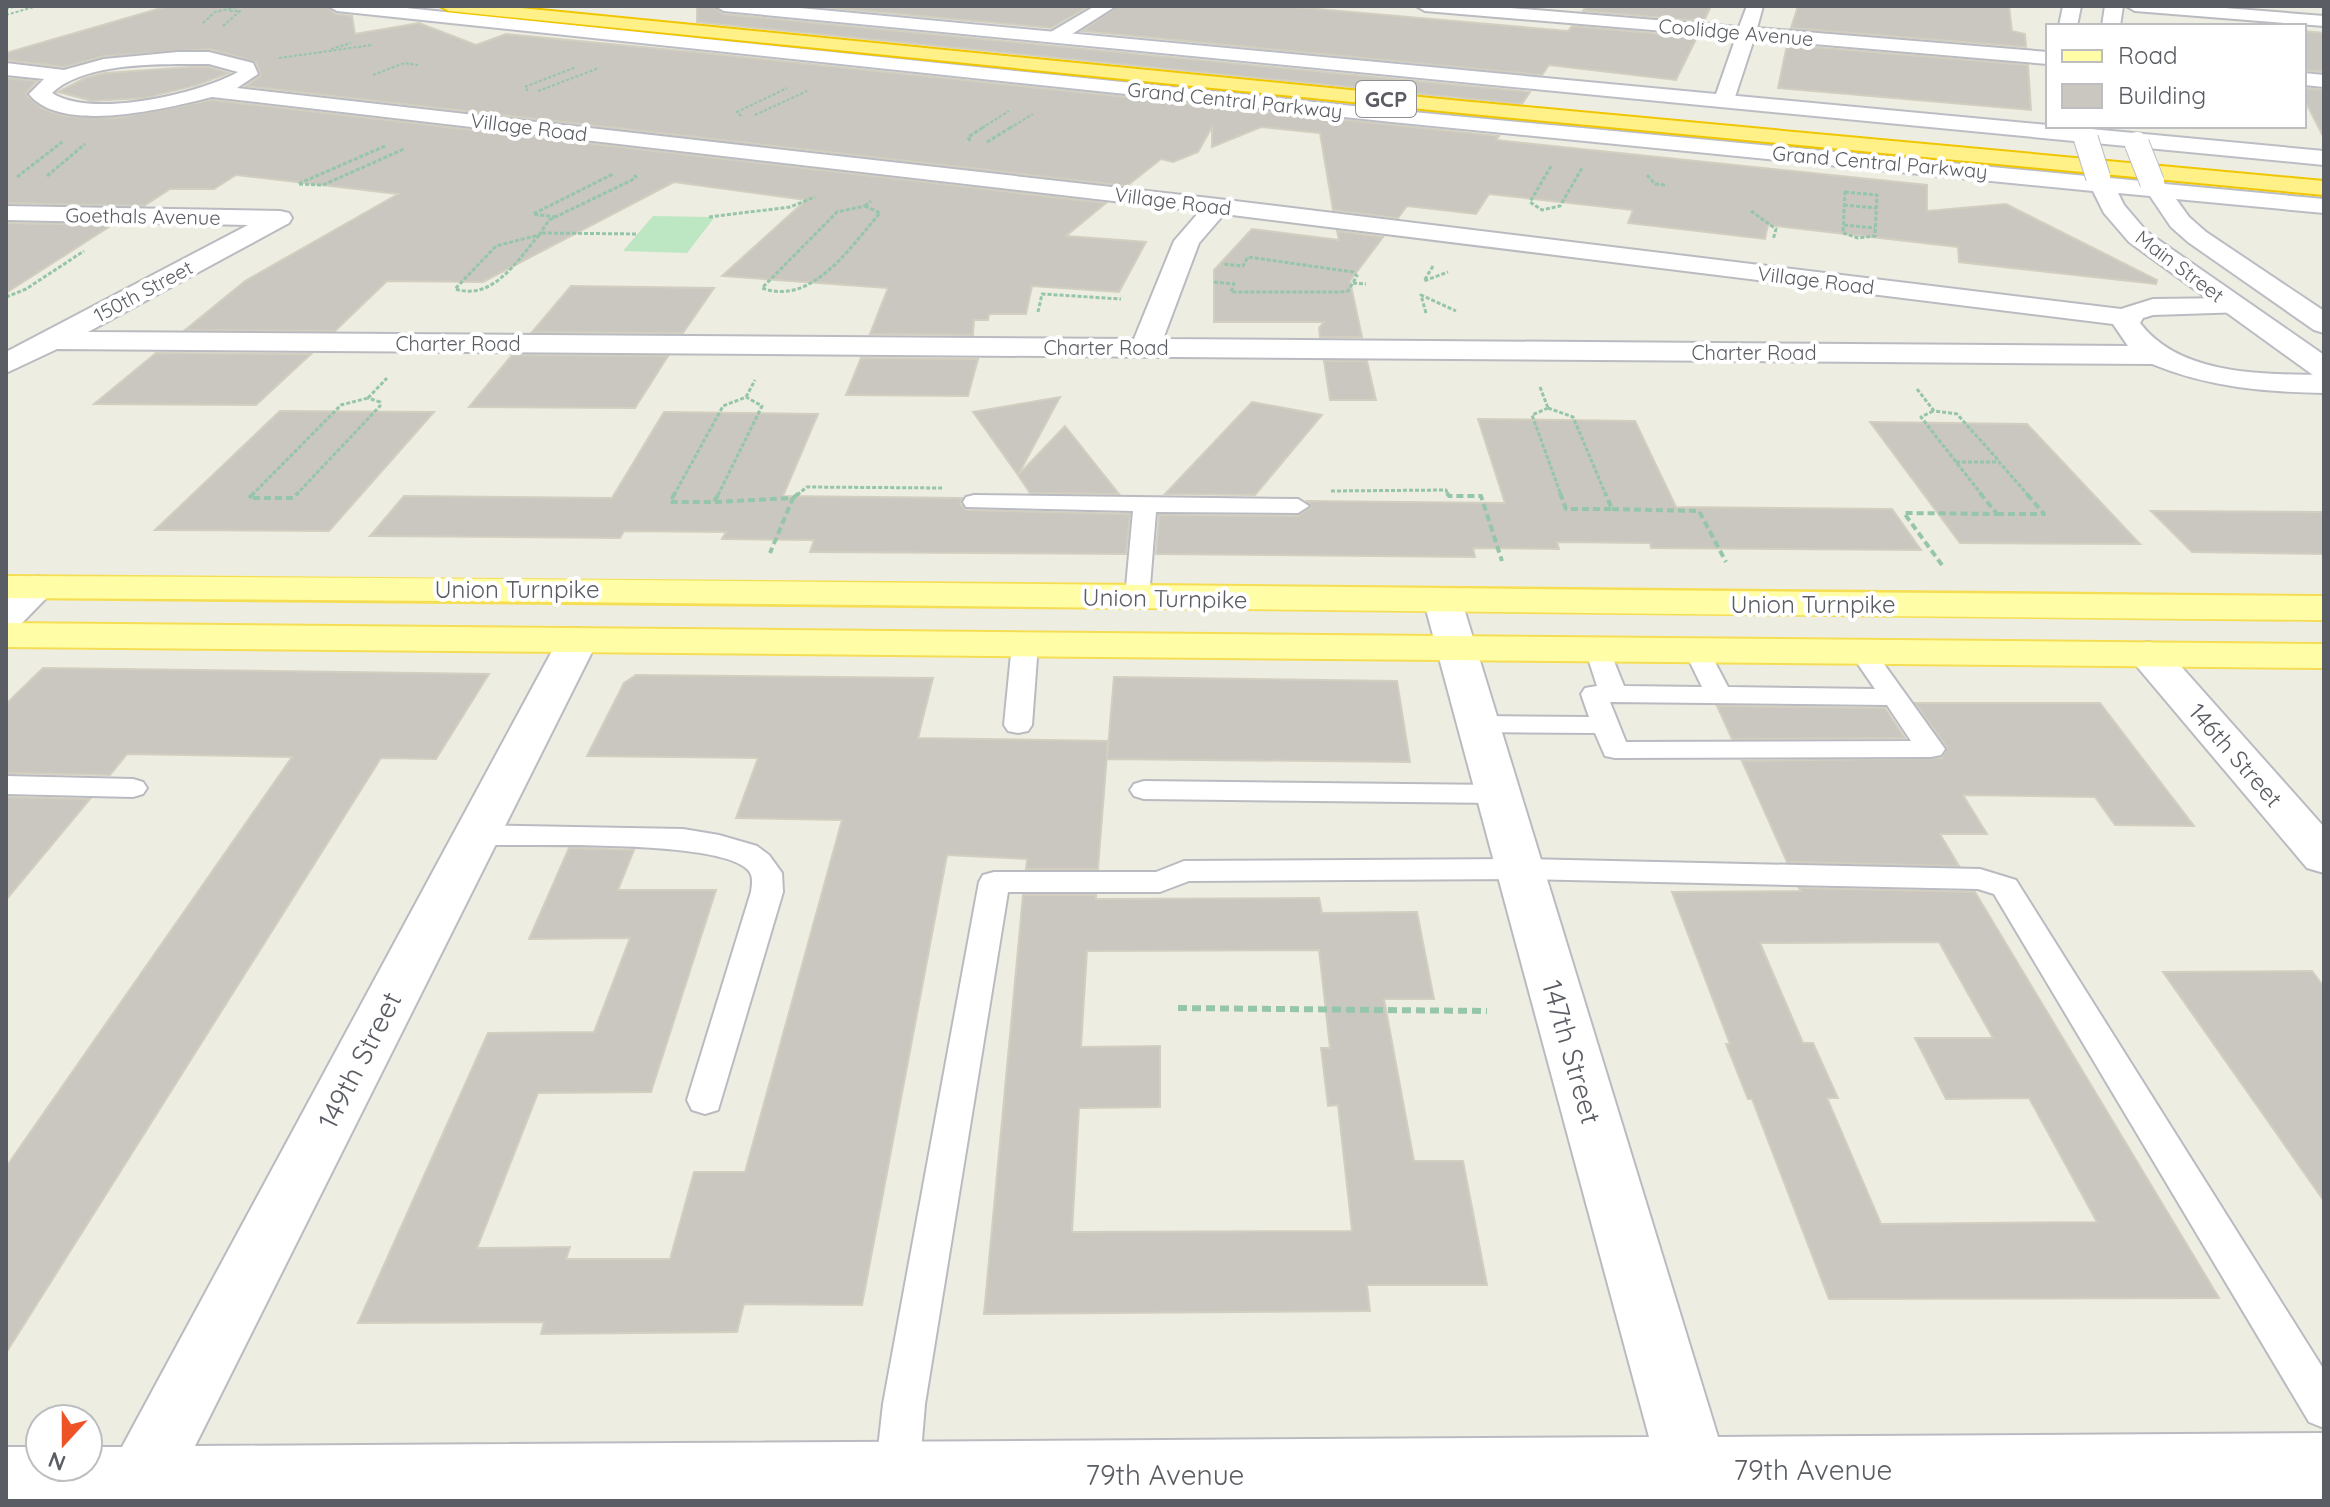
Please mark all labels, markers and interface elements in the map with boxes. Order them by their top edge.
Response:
street label: Coolidge Avenue [1657,13,1815,51]
legend [2046,24,2306,128]
text: Road [2118,40,2178,70]
street label: Grand Central Parkway [1126,76,1344,124]
text: Building [2118,80,2206,110]
road number: GCP [1356,81,1416,117]
street label: Village Road [469,107,589,147]
street label: Grand Central Parkway [1771,140,1989,184]
street label: Village Road [1113,181,1233,221]
street label: Goethals Avenue [65,202,221,230]
street label: Main Street [2131,225,2229,308]
street label: 150th Street [89,254,197,327]
street label: Village Road [1756,260,1876,300]
street label: Charter Road [396,331,521,356]
street label: Charter Road [1044,335,1169,360]
street label: Charter Road [1692,340,1817,365]
street label: Union Turnpike [435,574,599,604]
street label: Union Turnpike [1082,582,1248,614]
street label: Union Turnpike [1731,589,1895,619]
street label: 146th Street [2183,697,2289,813]
street label: 147th Street [1535,976,1609,1128]
street label: 149th Street [310,986,408,1134]
north arrow [24,1403,104,1483]
text: N [44,1446,69,1478]
street label: 79th Avenue [1734,1452,1892,1487]
street label: 79th Avenue [1086,1457,1244,1492]

